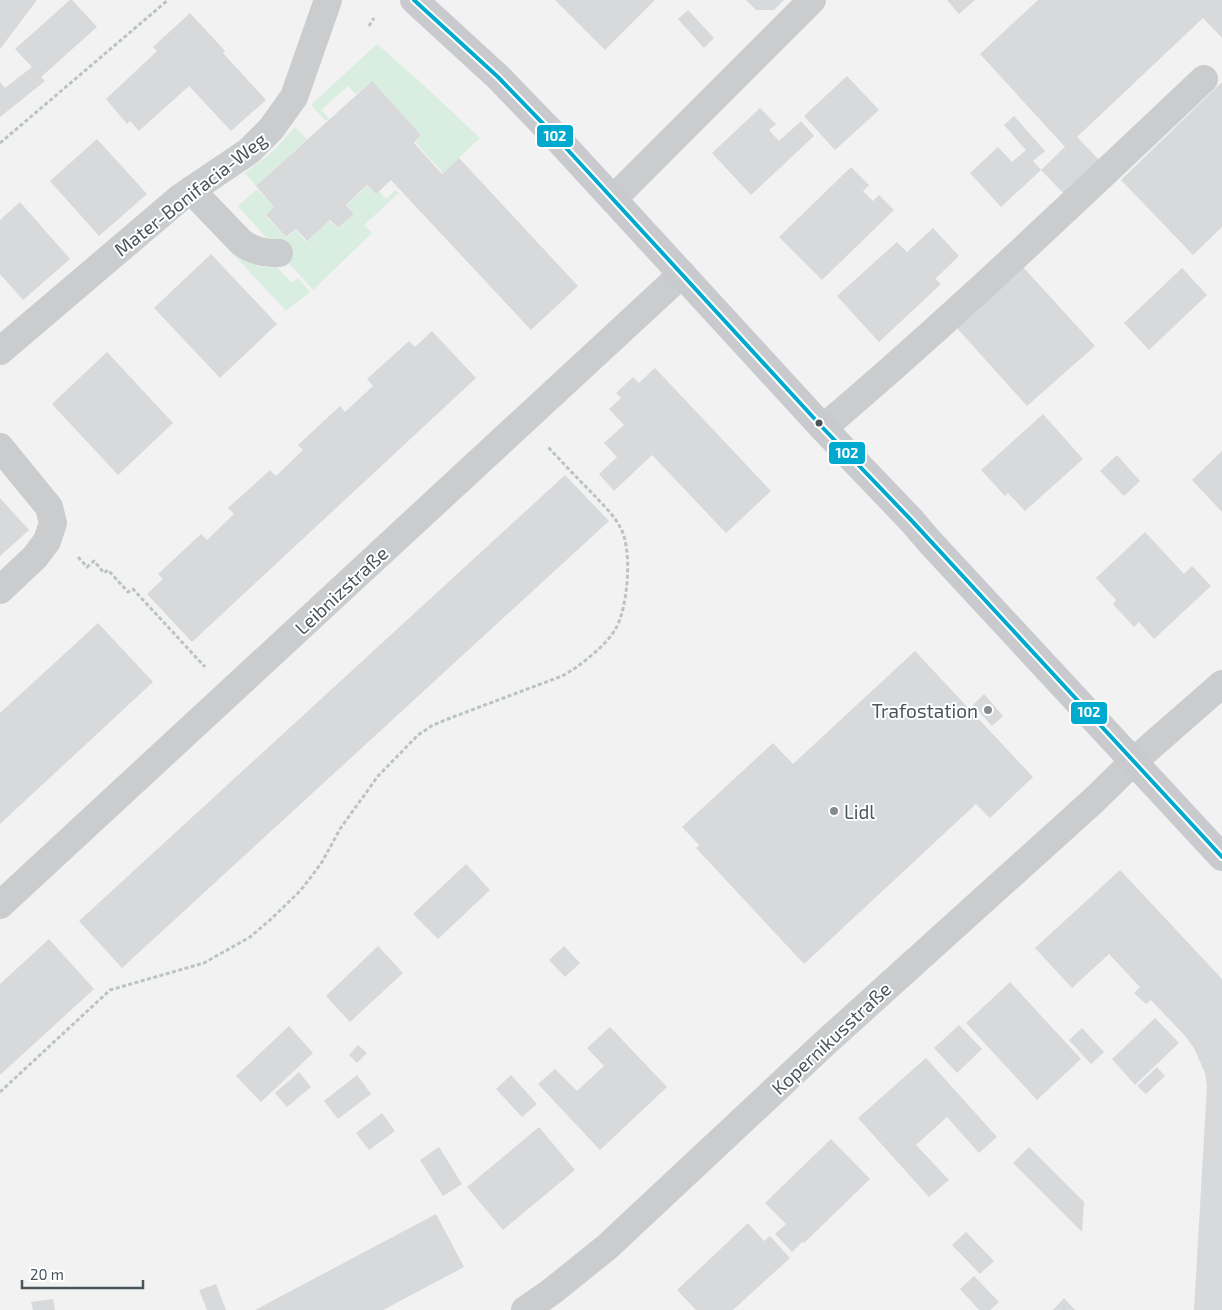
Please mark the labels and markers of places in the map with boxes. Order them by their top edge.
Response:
unlabelled marker [814,418,824,428]
place label: Trafostation [872,699,978,722]
marker: Trafostation [982,704,994,716]
place label: Lidl [844,800,875,823]
marker: Lidl [828,805,840,817]

